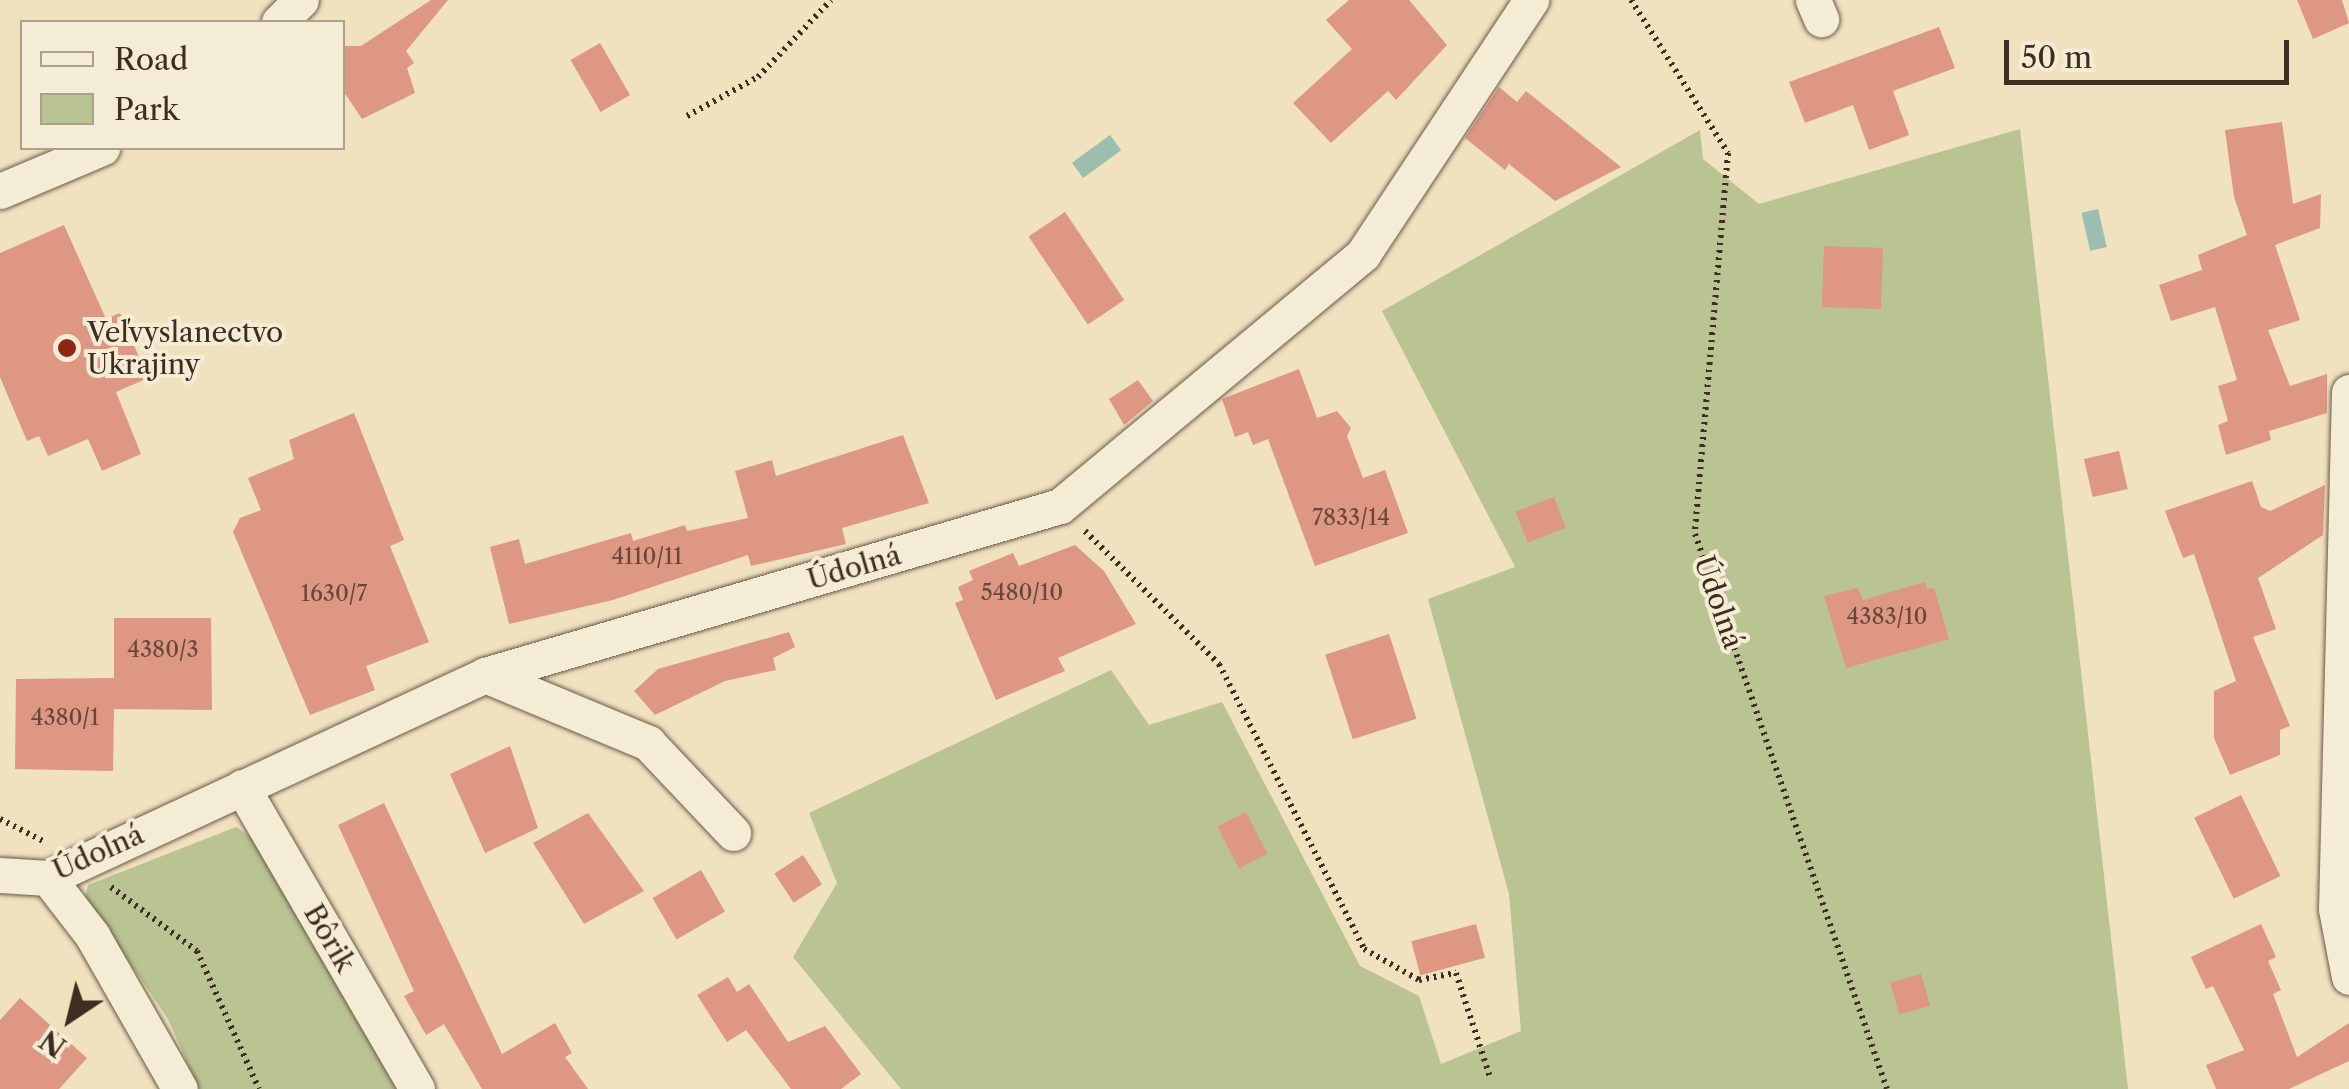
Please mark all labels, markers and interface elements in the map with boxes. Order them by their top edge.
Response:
legend [20,20,345,150]
scale bar [2009,20,2294,82]
text: 50 m [2021,39,2092,76]
text: Road [114,41,188,78]
text: Park [114,91,179,128]
place label: Veľvyslanectvo Ukrajiny [87,315,283,381]
marker: Veľvyslanectvo Ukrajiny [56,337,78,359]
house number: 7833/14 [1312,505,1390,531]
street label: Údolná [803,538,905,596]
house number: 4110/11 [611,544,683,570]
street label: Údolná [1688,551,1750,653]
house number: 5480/10 [981,580,1063,606]
house number: 1630/7 [301,581,367,607]
house number: 4383/10 [1847,604,1927,630]
house number: 4380/3 [127,637,199,663]
house number: 4380/1 [31,705,99,731]
street label: Údolná [47,817,149,887]
street label: Bôrik [297,898,363,978]
north arrow [20,969,120,1069]
text: N [33,1023,73,1064]

